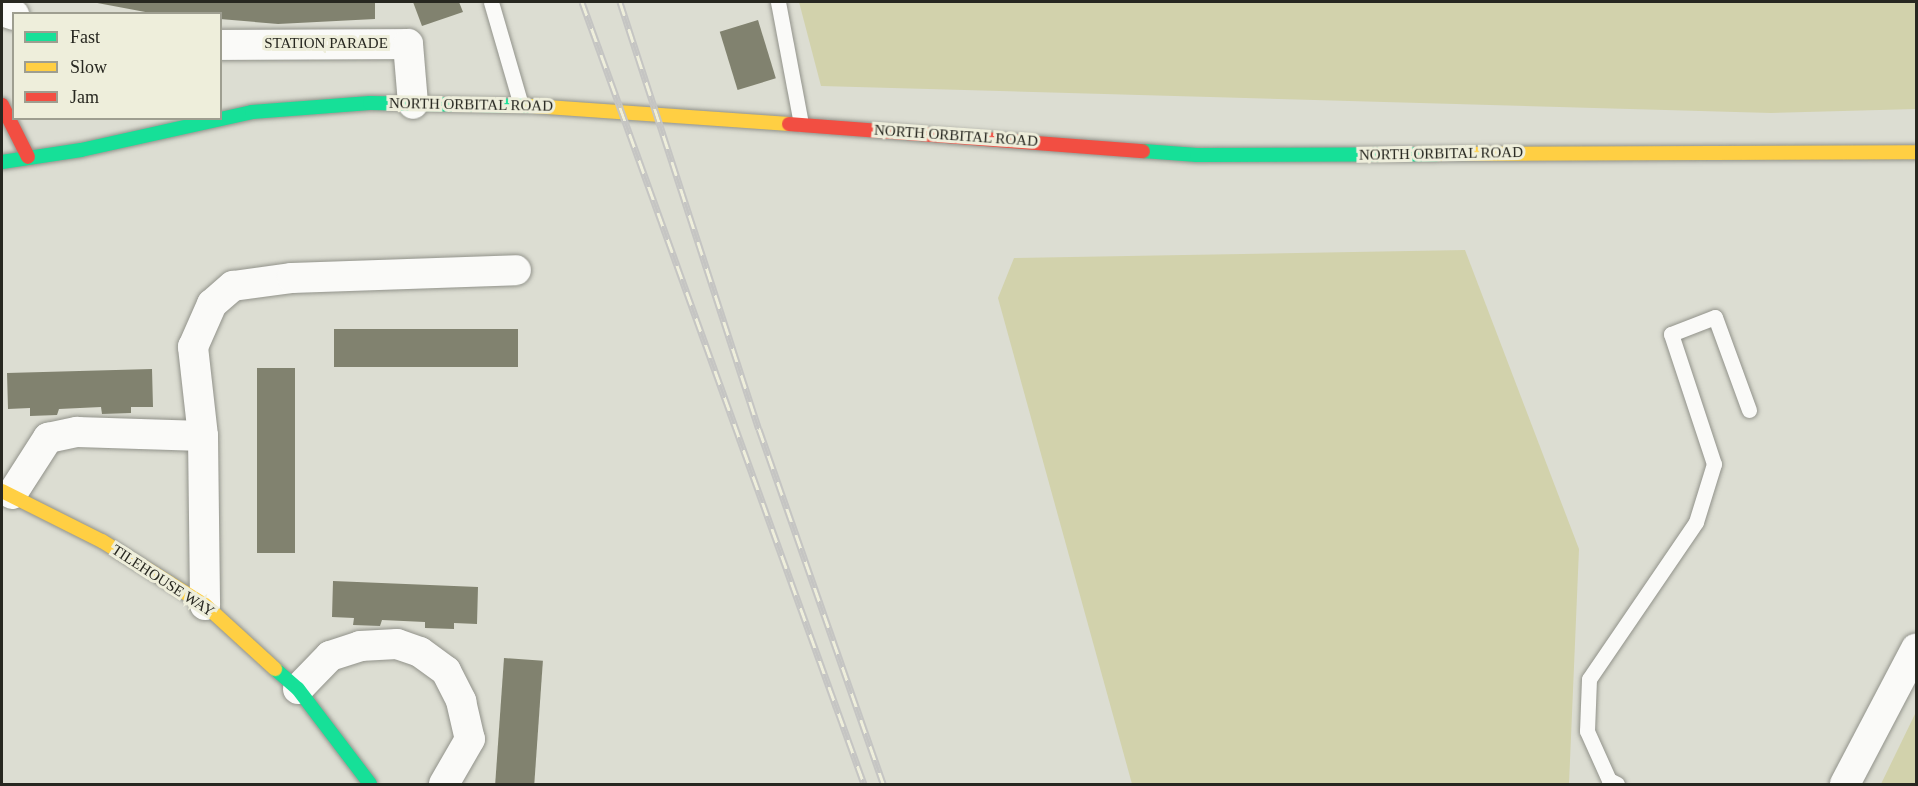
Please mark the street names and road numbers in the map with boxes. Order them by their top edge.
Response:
street label: STATION PARADE [264,35,388,53]
street label: NORTH ORBITAL ROAD [389,95,553,115]
street label: NORTH ORBITAL ROAD [873,121,1039,151]
street label: NORTH ORBITAL ROAD [1359,144,1523,164]
street label: TILEHOUSE WAY [108,541,218,621]

